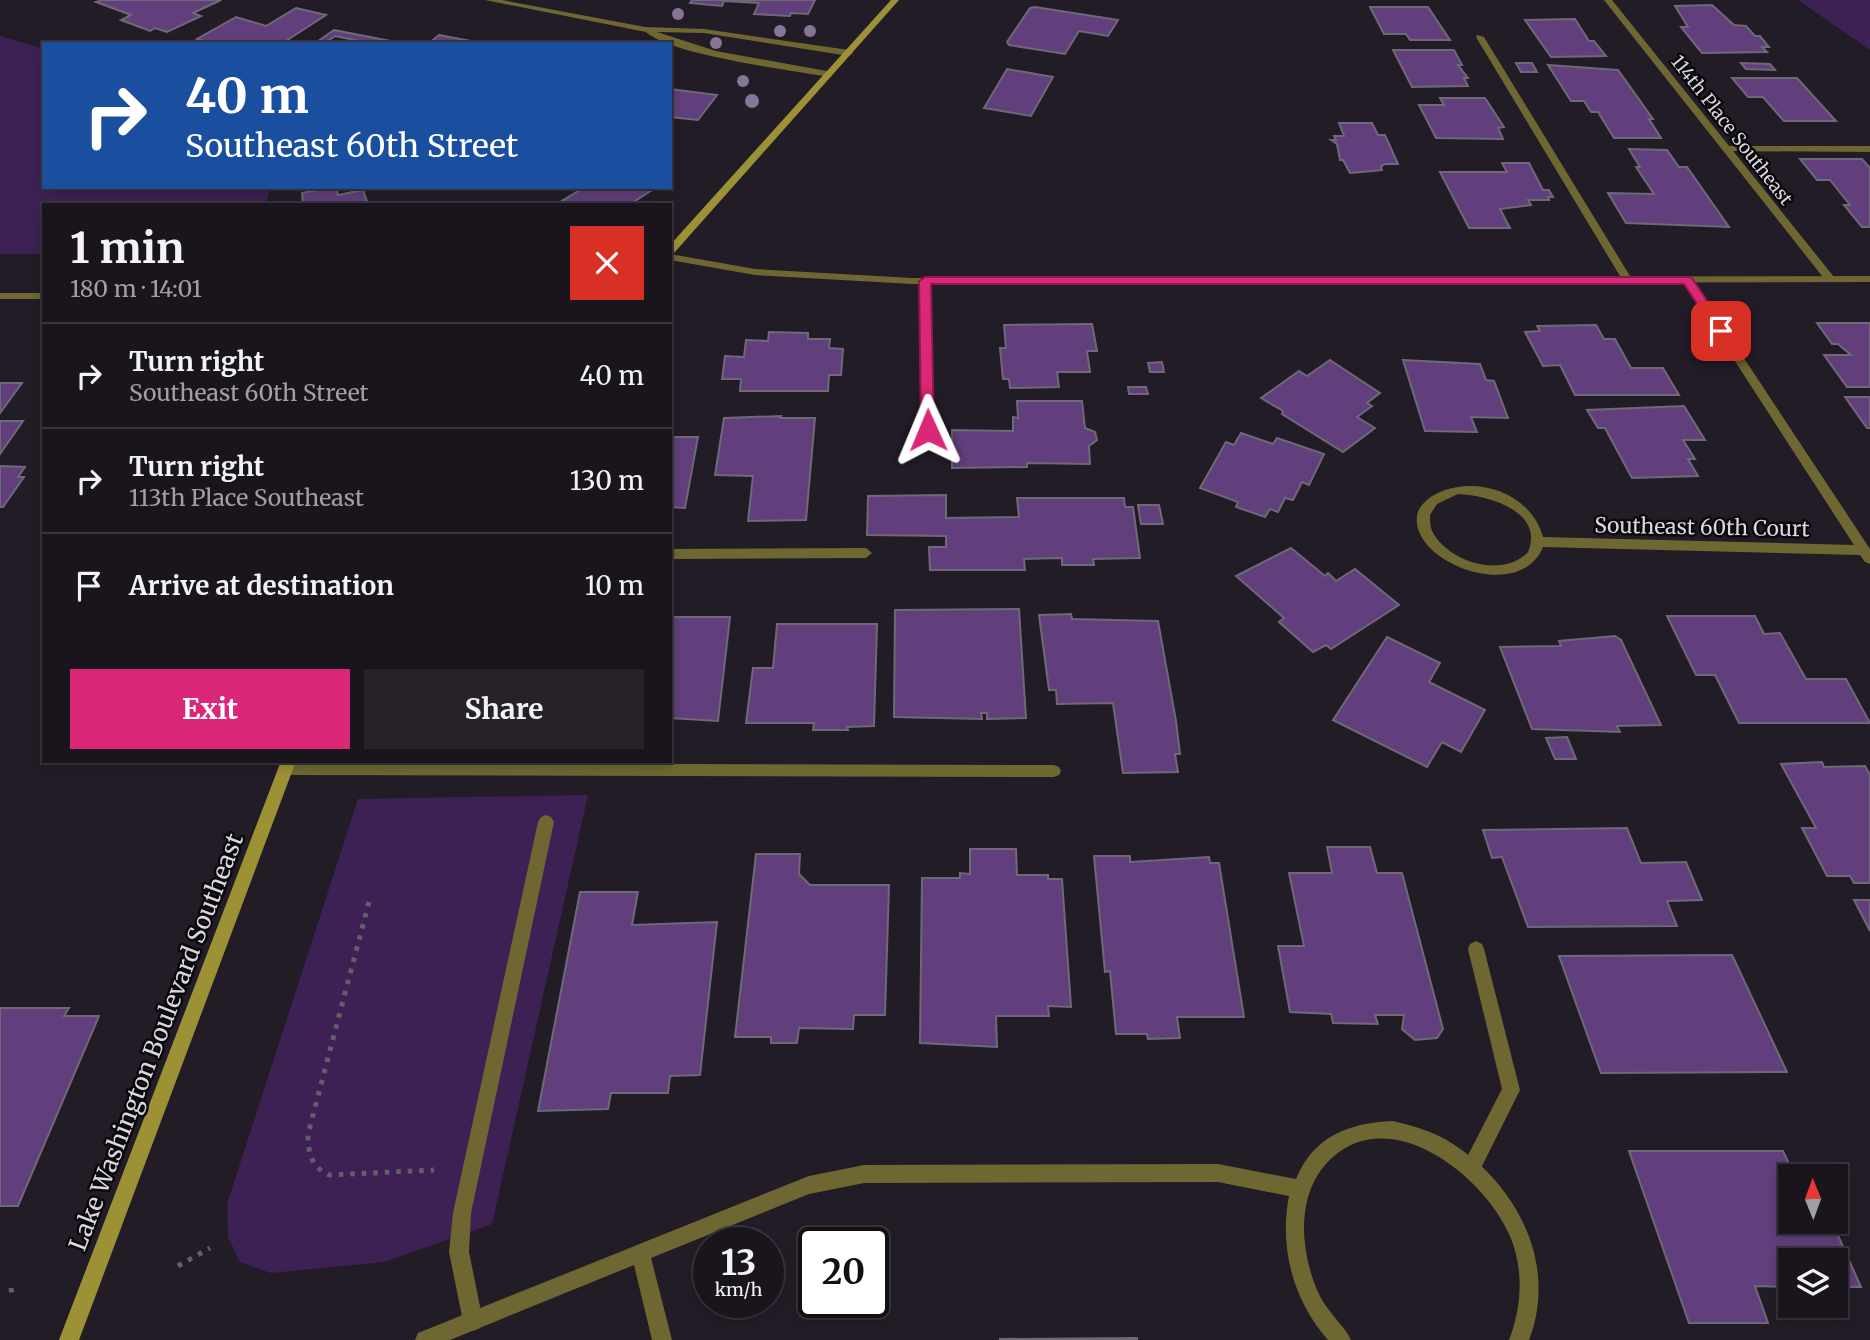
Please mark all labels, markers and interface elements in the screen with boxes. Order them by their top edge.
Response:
street label: 114th Place Southeast [1666,50,1798,210]
text: 40 m [185,65,309,126]
icon: right [70,70,161,161]
text: Southeast 60th Street [185,126,518,166]
text: 1 min [70,222,184,274]
button: close [570,226,644,300]
text: 180 m · 14:01 [70,274,202,303]
pin [1691,301,1751,361]
icon: arrive [1702,312,1740,350]
text: Turn right [129,345,264,378]
icon: right [70,357,108,395]
text: 40 m [580,359,644,392]
text: Southeast 60th Street [129,378,369,407]
position arrow [891,393,965,467]
text: Turn right [129,450,264,483]
icon: right [70,462,108,500]
text: 130 m [570,464,644,497]
text: 113th Place Southeast [129,483,364,512]
street label: Southeast 60th Court [1594,512,1810,542]
icon: arrive [70,567,108,605]
text: Arrive at destination [129,569,394,602]
text: 10 m [585,569,644,602]
button: Exit [70,669,350,749]
button: Share [364,669,644,749]
street label: Lake Washington Boulevard Southeast [62,828,250,1255]
north arrow [1778,1164,1848,1234]
map controls [1778,1164,1848,1318]
speed limit sign: 20 [798,1227,889,1318]
text: 13 [721,1241,756,1285]
button: layers [1778,1248,1848,1318]
text: km/h [715,1278,762,1301]

